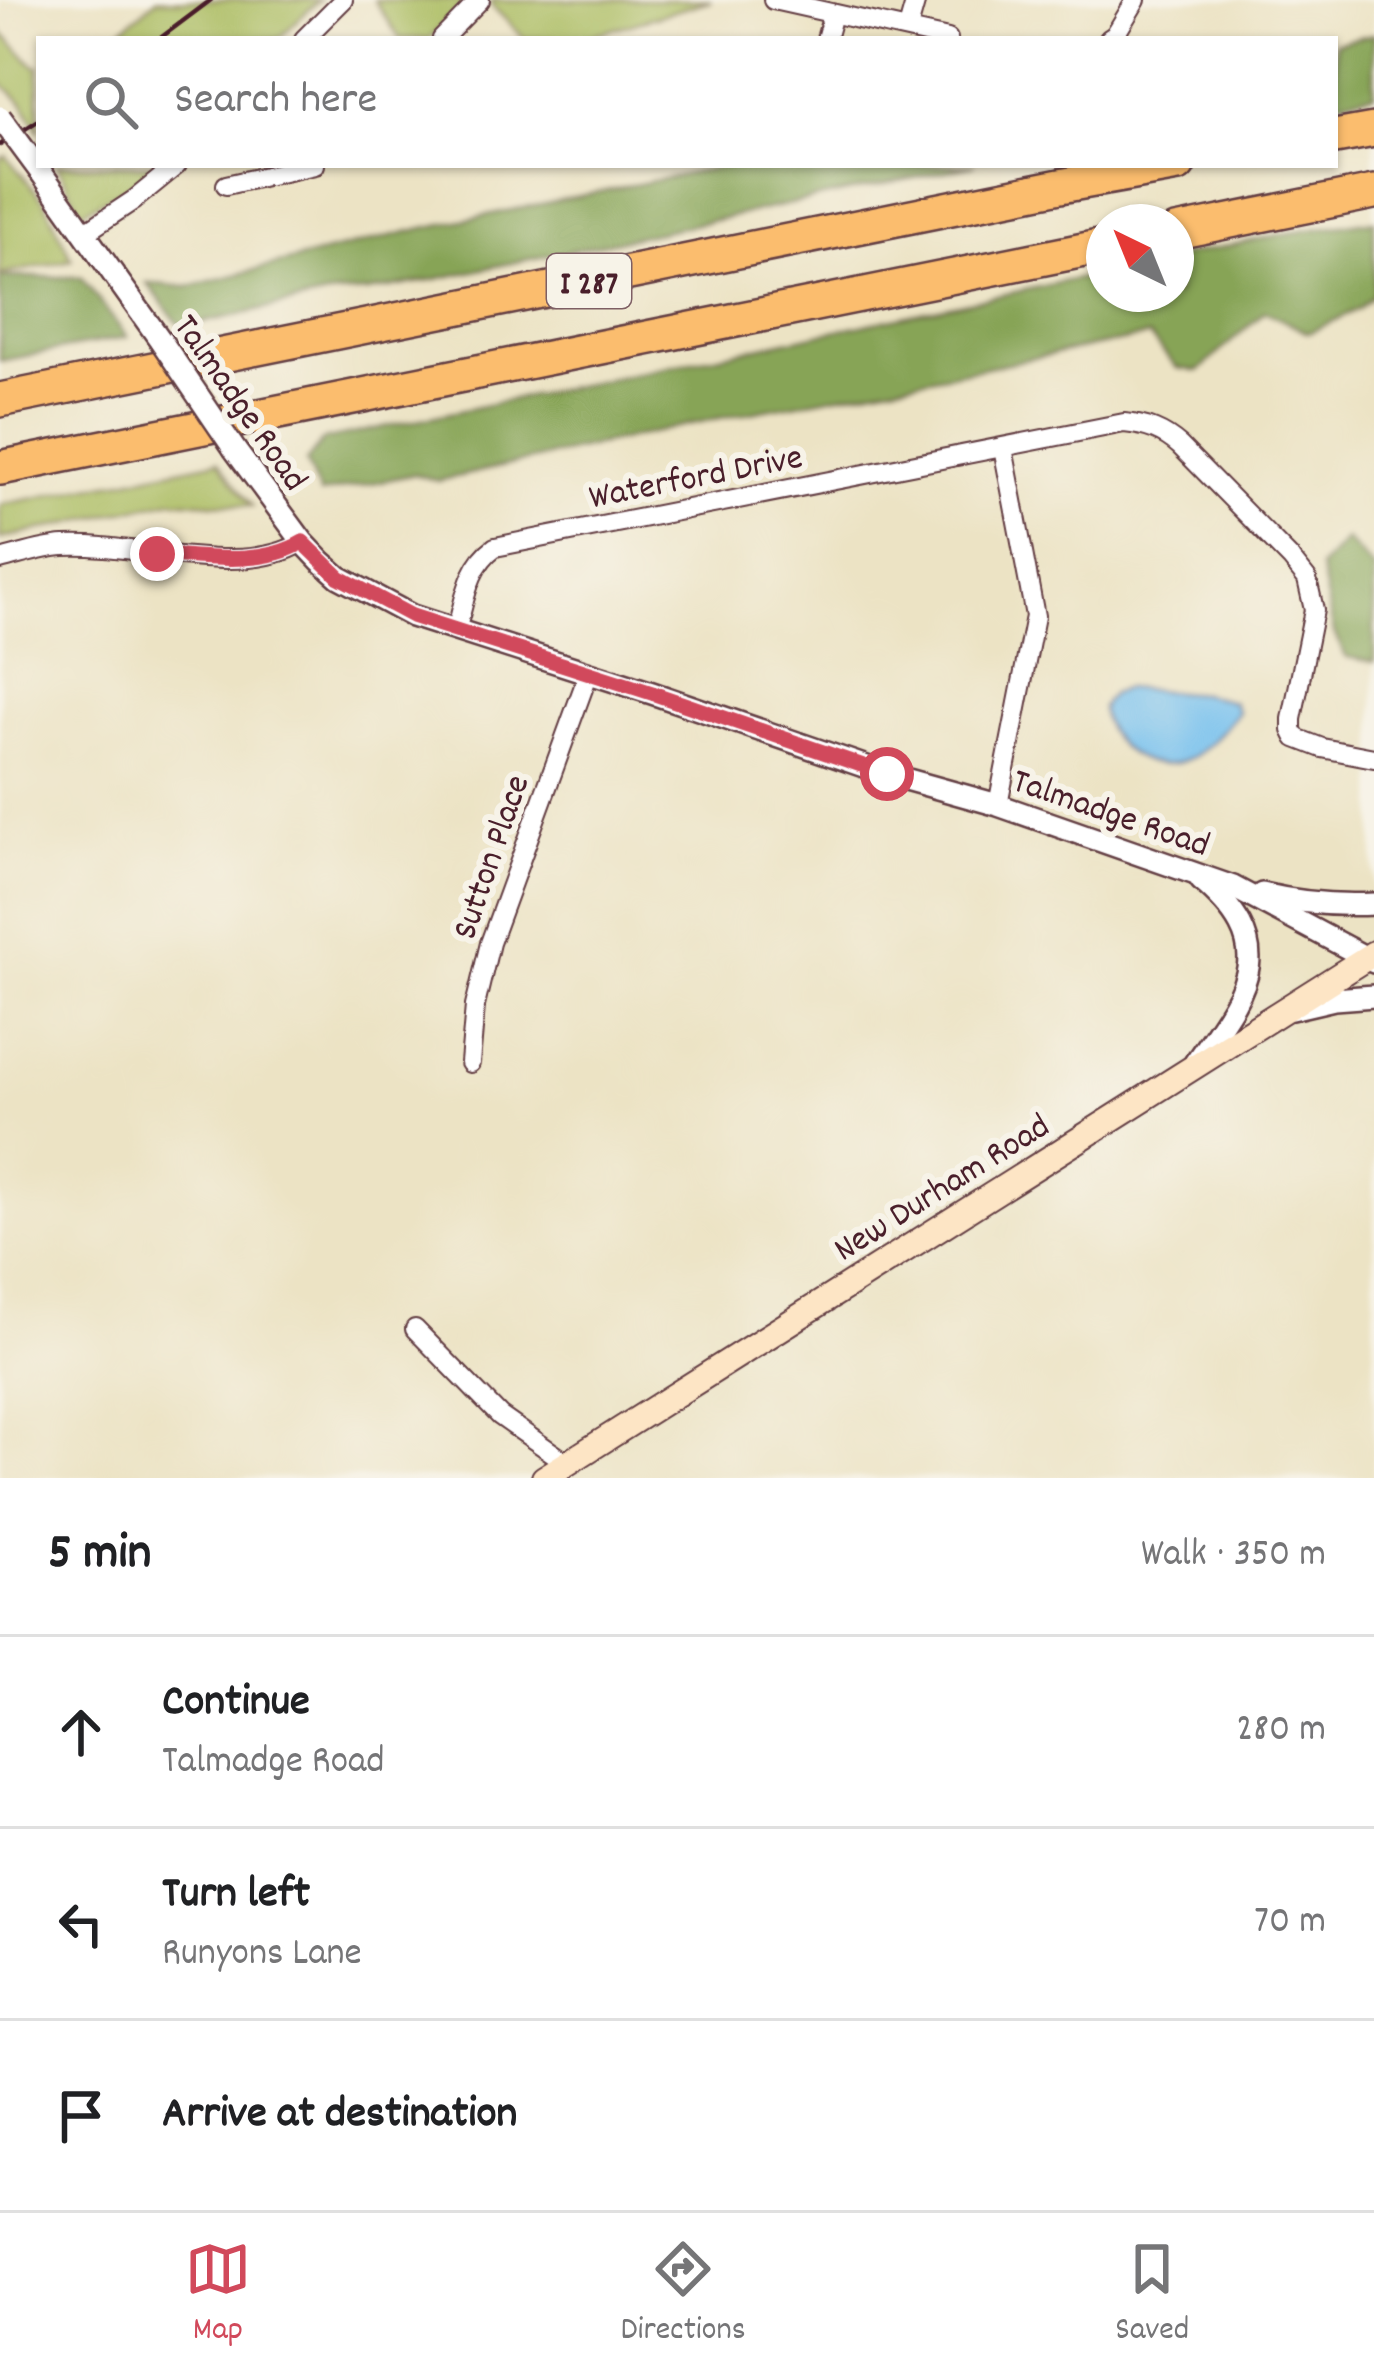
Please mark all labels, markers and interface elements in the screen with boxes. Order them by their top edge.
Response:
search box [36,36,1338,168]
icon: search [78,69,144,135]
text: Search here [174,70,377,134]
north arrow [1086,204,1194,312]
road number: I 287 [547,254,631,308]
street label: Talmadge Road [158,305,318,504]
street label: Waterford Drive [585,434,807,526]
route end [130,527,184,581]
route start [860,747,914,801]
street label: Talmadge Road [1004,758,1216,874]
street label: Sutton Place [441,769,546,947]
street label: New Durham Road [825,1103,1061,1277]
text: 5 min [48,1520,151,1592]
text: Walk · 350 m [1141,1529,1326,1584]
text: Continue [162,1672,310,1736]
icon: ahead [48,1699,114,1765]
text: 280 m [1236,1704,1326,1759]
text: Talmadge Road [162,1736,385,1791]
text: Turn left [162,1864,310,1928]
icon: left [48,1891,114,1957]
text: 70 m [1254,1896,1326,1951]
text: Runyons Lane [162,1928,362,1983]
icon: arrive [48,2083,114,2149]
text: Arrive at destination [162,2084,517,2148]
tab: Map [185,2236,251,2355]
tab: Directions [621,2236,746,2355]
tab: Saved [1115,2236,1189,2355]

